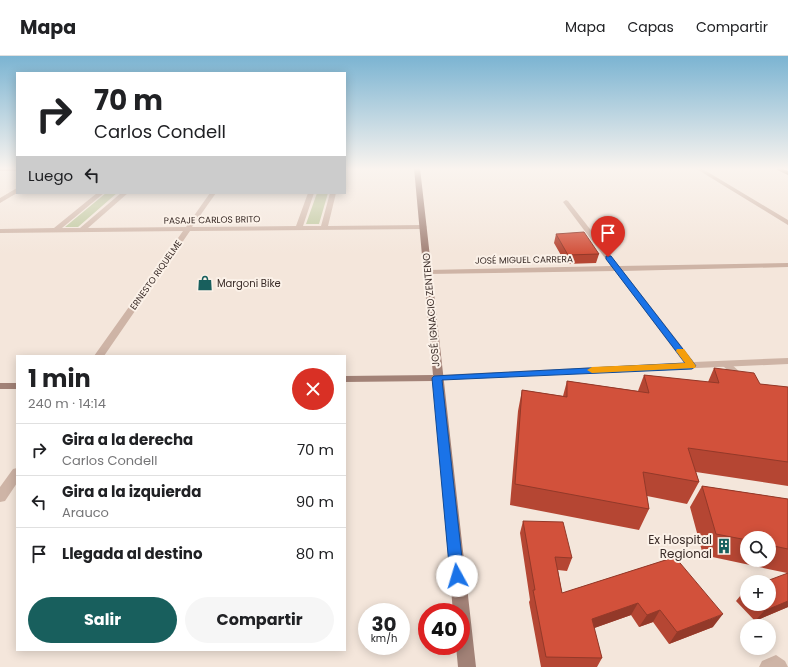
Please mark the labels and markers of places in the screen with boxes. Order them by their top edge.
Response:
pin [591,216,625,257]
shop icon: Margoni Bike [196,274,214,292]
place label: Margoni Bike [217,276,281,291]
place label: Ex Hospital Regional [648,531,712,562]
building icon: Ex Hospital Regional [715,537,733,555]

